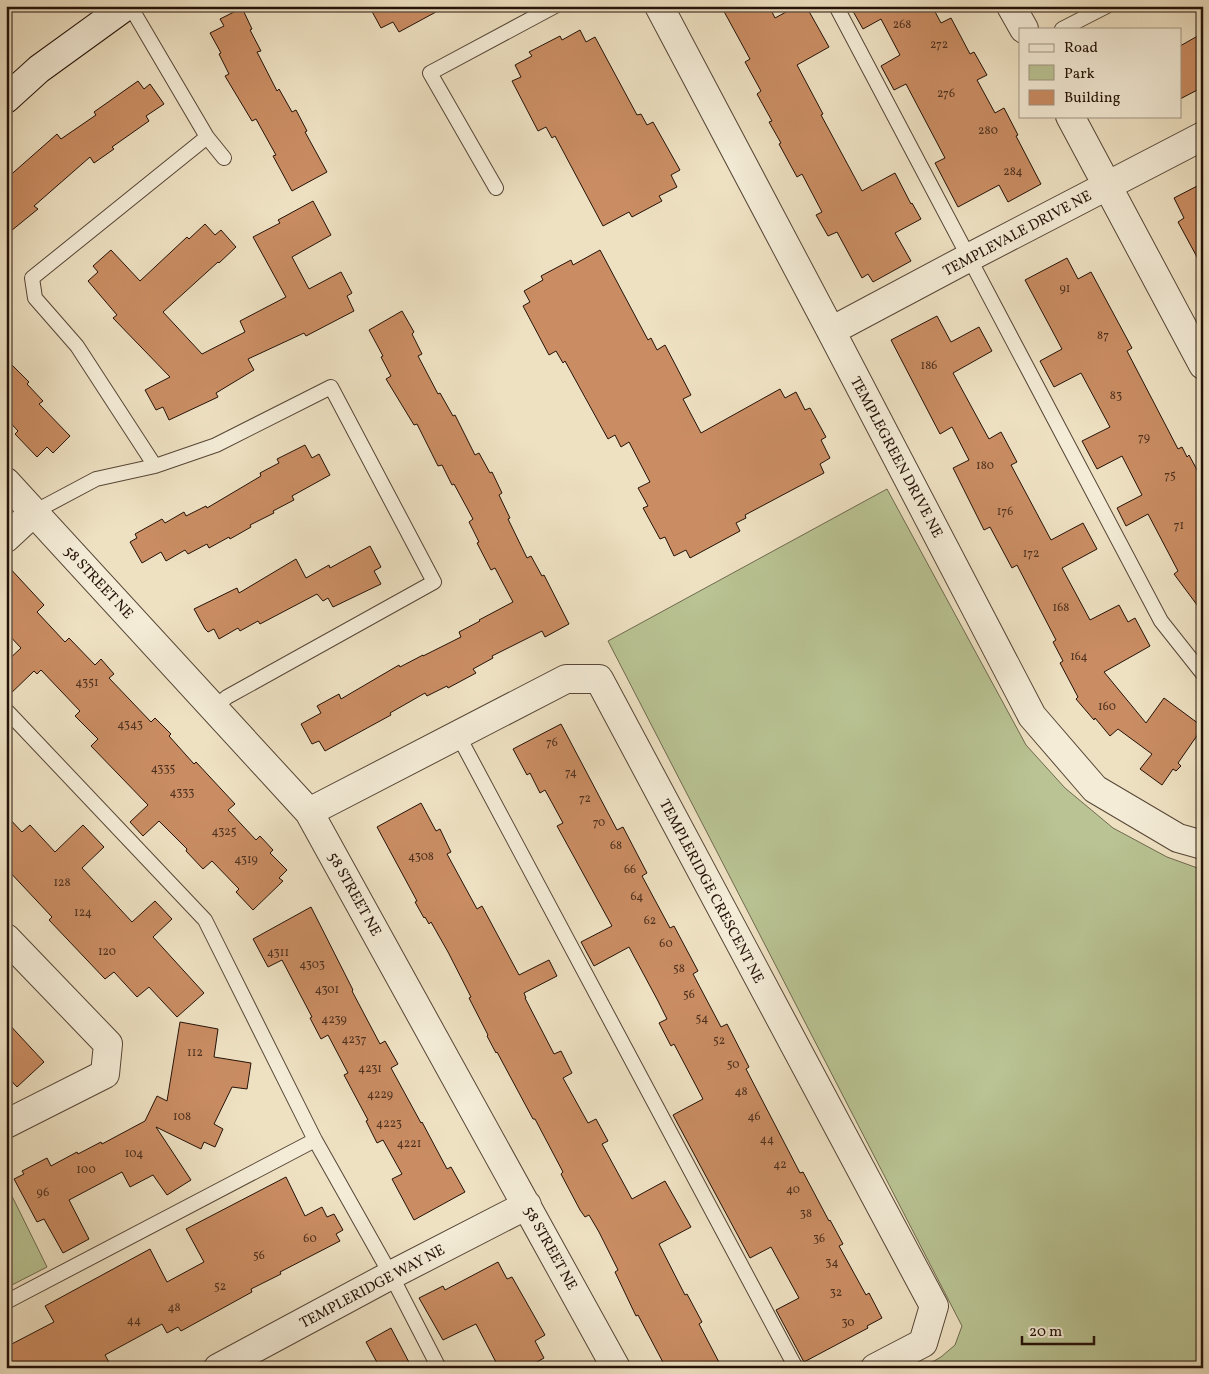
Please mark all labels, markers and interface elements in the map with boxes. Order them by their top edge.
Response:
house number: 268 [893,17,911,33]
legend [1019,28,1182,118]
house number: 272 [930,37,948,53]
text: Road [1064,38,1098,59]
text: Park [1064,64,1095,85]
house number: 276 [937,86,955,102]
text: Building [1064,88,1121,109]
house number: 280 [978,123,998,139]
house number: 284 [1003,164,1023,180]
street label: TEMPLEVALE DRIVE NE [940,186,1096,282]
house number: 91 [1060,281,1070,297]
house number: 87 [1097,328,1109,344]
house number: 186 [921,358,937,374]
street label: TEMPLEGREEN DRIVE NE [844,373,947,542]
house number: 83 [1110,388,1122,404]
house number: 79 [1138,430,1150,446]
house number: 180 [976,458,994,474]
house number: 75 [1164,468,1176,484]
house number: 176 [997,504,1013,520]
house number: 71 [1174,518,1184,534]
street label: 58 STREET NE [58,542,137,624]
house number: 172 [1023,546,1039,562]
house number: 168 [1053,600,1069,616]
house number: 164 [1070,649,1088,665]
house number: 4351 [75,675,99,691]
house number: 160 [1098,699,1116,715]
house number: 4343 [117,717,143,733]
house number: 76 [546,735,558,751]
house number: 4335 [151,761,176,777]
house number: 74 [565,765,577,781]
house number: 4333 [170,785,194,801]
house number: 72 [579,791,591,807]
street label: TEMPLERIDGE CRESCENT NE [653,796,768,987]
house number: 70 [593,815,605,831]
house number: 4325 [211,824,237,840]
house number: 68 [610,838,622,854]
street label: 58 STREET NE [322,849,386,941]
house number: 4308 [408,849,434,865]
house number: 4319 [234,852,258,868]
house number: 66 [624,862,636,878]
house number: 128 [53,875,71,891]
house number: 64 [631,889,643,905]
house number: 124 [74,905,92,921]
house number: 62 [644,913,656,929]
house number: 60 [659,936,673,952]
house number: 120 [98,944,116,960]
house number: 4311 [267,945,289,961]
house number: 4303 [299,957,325,973]
house number: 58 [673,961,685,977]
house number: 4301 [315,982,339,998]
house number: 56 [683,987,695,1003]
house number: 54 [696,1011,708,1027]
house number: 4239 [321,1012,347,1028]
house number: 4237 [341,1032,367,1048]
house number: 52 [713,1033,725,1049]
house number: 112 [187,1045,203,1061]
house number: 50 [727,1057,739,1073]
house number: 4231 [358,1061,382,1077]
house number: 48 [734,1084,748,1100]
house number: 4229 [367,1087,393,1103]
house number: 108 [173,1109,191,1125]
house number: 46 [747,1109,761,1125]
house number: 4223 [376,1116,402,1132]
house number: 44 [760,1132,774,1148]
house number: 4221 [397,1136,421,1152]
house number: 104 [125,1146,143,1162]
house number: 42 [773,1157,787,1173]
house number: 100 [76,1162,96,1178]
house number: 40 [786,1182,800,1198]
house number: 96 [37,1185,49,1201]
street label: 58 STREET NE [518,1203,582,1295]
house number: 38 [800,1206,812,1222]
house number: 60 [303,1231,317,1247]
house number: 36 [813,1231,825,1247]
street label: TEMPLERIDGE WAY NE [296,1240,449,1335]
house number: 56 [253,1248,265,1264]
house number: 34 [825,1255,839,1271]
house number: 52 [214,1279,226,1295]
house number: 32 [830,1285,842,1301]
house number: 48 [167,1300,181,1316]
house number: 44 [127,1313,141,1329]
scale bar [1022,1314,1094,1346]
house number: 30 [841,1315,855,1331]
text: 20 m [1029,1322,1062,1343]

